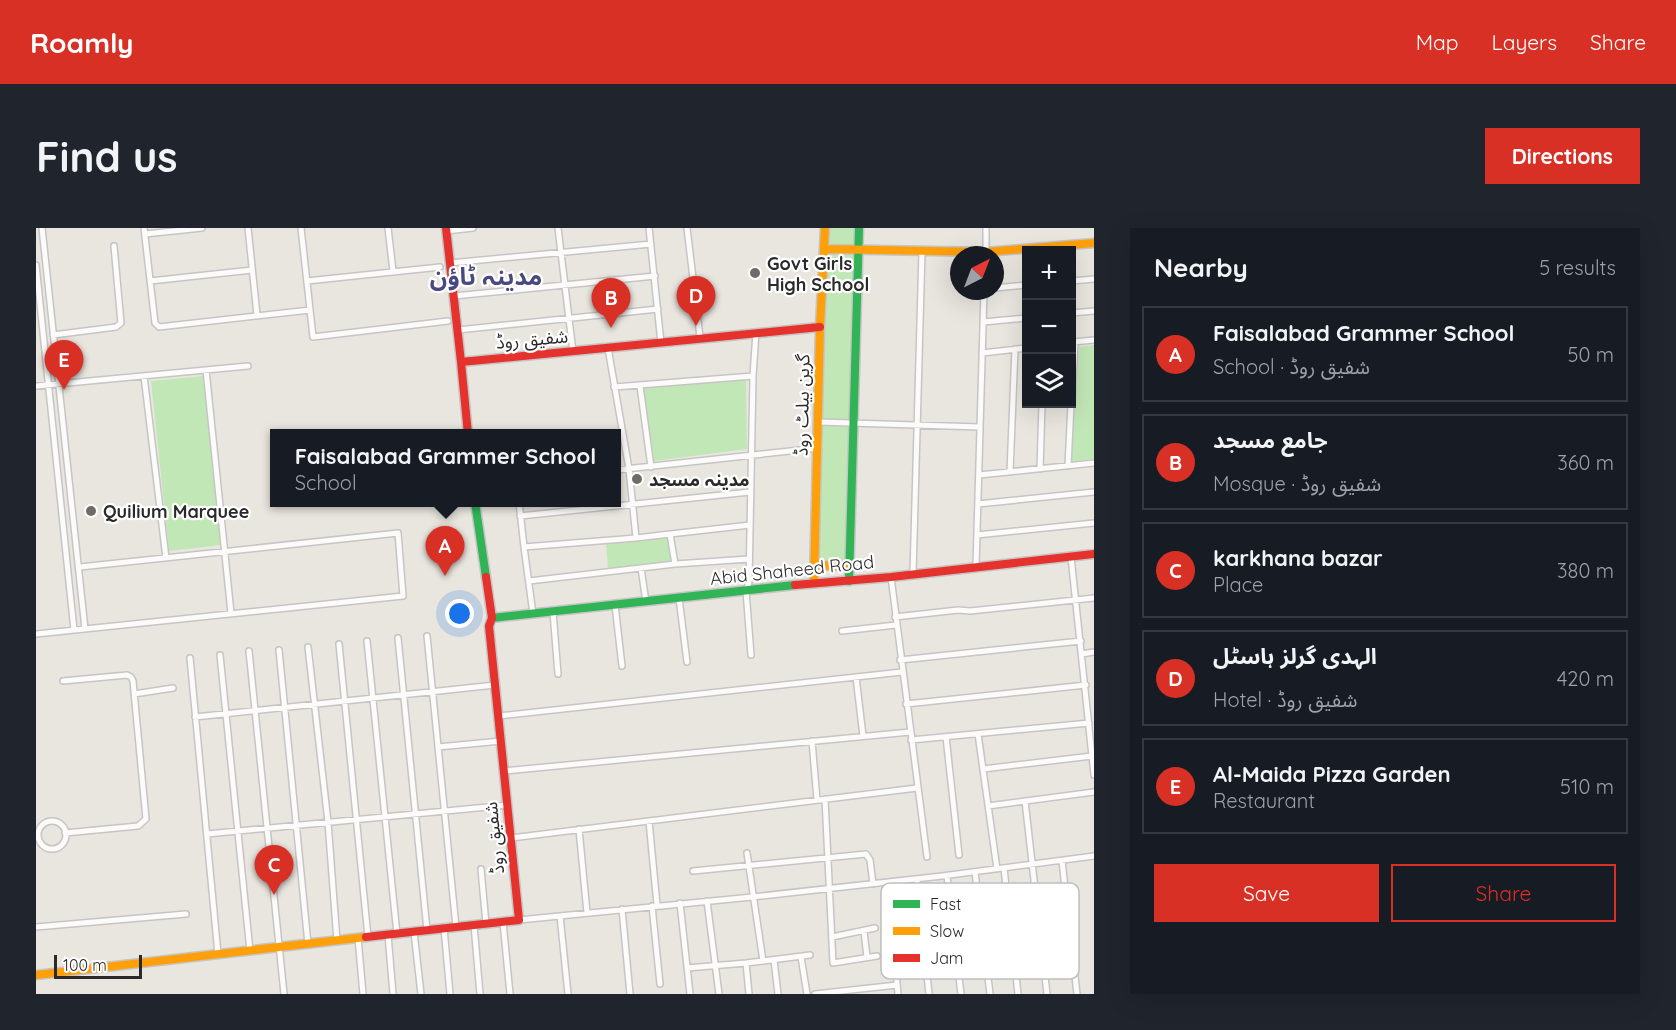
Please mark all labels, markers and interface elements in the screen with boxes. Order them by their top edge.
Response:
text: Roamly [30,25,134,60]
text: Map [1416,29,1459,55]
text: Layers [1492,29,1557,55]
text: Share [1590,29,1646,55]
button: Directions [1485,128,1640,184]
text: Find us [36,130,178,183]
north arrow [950,246,1004,300]
map controls [1022,246,1076,408]
button: + [1022,246,1076,300]
text: Nearby [1154,251,1248,284]
place label: Govt Girls High School [767,252,869,296]
text: 5 results [1539,255,1616,280]
district label: مدینہ ٹاؤن [430,261,542,291]
marker: Govt Girls High School [748,266,762,280]
pin: D [676,276,716,326]
pin: B [592,279,630,328]
button: − [1022,300,1076,354]
text: Faisalabad Grammer School [1213,319,1514,347]
street label: شفیق روڈ [495,324,569,354]
pin: E [45,340,84,390]
text: A [1169,342,1182,367]
text: 50 m [1568,342,1614,367]
street label: گرین بیلٹ روڈ [790,353,814,456]
button: layers [1022,354,1076,408]
text: School · شفیق روڈ [1213,354,1370,379]
text: جامع مسجد [1213,426,1328,454]
popup [270,429,621,507]
text: Faisalabad Grammer School [295,442,596,470]
text: B [1169,450,1182,475]
text: 360 m [1557,450,1614,475]
place label: مدینہ مسجد [649,468,750,491]
text: School [295,470,357,495]
text: Mosque · شفیق روڈ [1213,471,1381,496]
marker: مدینہ مسجد [630,472,644,486]
place label: Quilium Marquee [103,500,249,523]
marker: Quilium Marquee [84,504,98,518]
pin: A [426,526,464,576]
text: karkhana bazar [1213,544,1383,572]
street label: Abid Shaheed Road [709,550,875,590]
text: C [1169,558,1182,583]
text: 380 m [1557,558,1614,583]
text: Place [1213,572,1263,597]
your location [445,599,474,628]
text: الہدی گرلز ہاسٹل [1213,642,1377,670]
text: D [1168,666,1183,691]
text: 420 m [1557,666,1614,691]
text: Hotel · شفیق روڈ [1213,687,1357,712]
text: Al-Maida Pizza Garden [1213,760,1451,788]
text: E [1170,774,1181,799]
text: 510 m [1560,774,1614,799]
text: Restaurant [1213,788,1315,813]
street label: شفیق روڈ [479,801,509,875]
pin: C [254,846,294,895]
button: Save [1154,864,1379,922]
button: Share [1391,864,1616,922]
legend [881,883,1079,979]
text: Fast [930,894,961,914]
text: Slow [930,921,964,941]
text: Jam [930,948,963,968]
scale bar [54,952,142,980]
text: 100 m [63,955,107,975]

